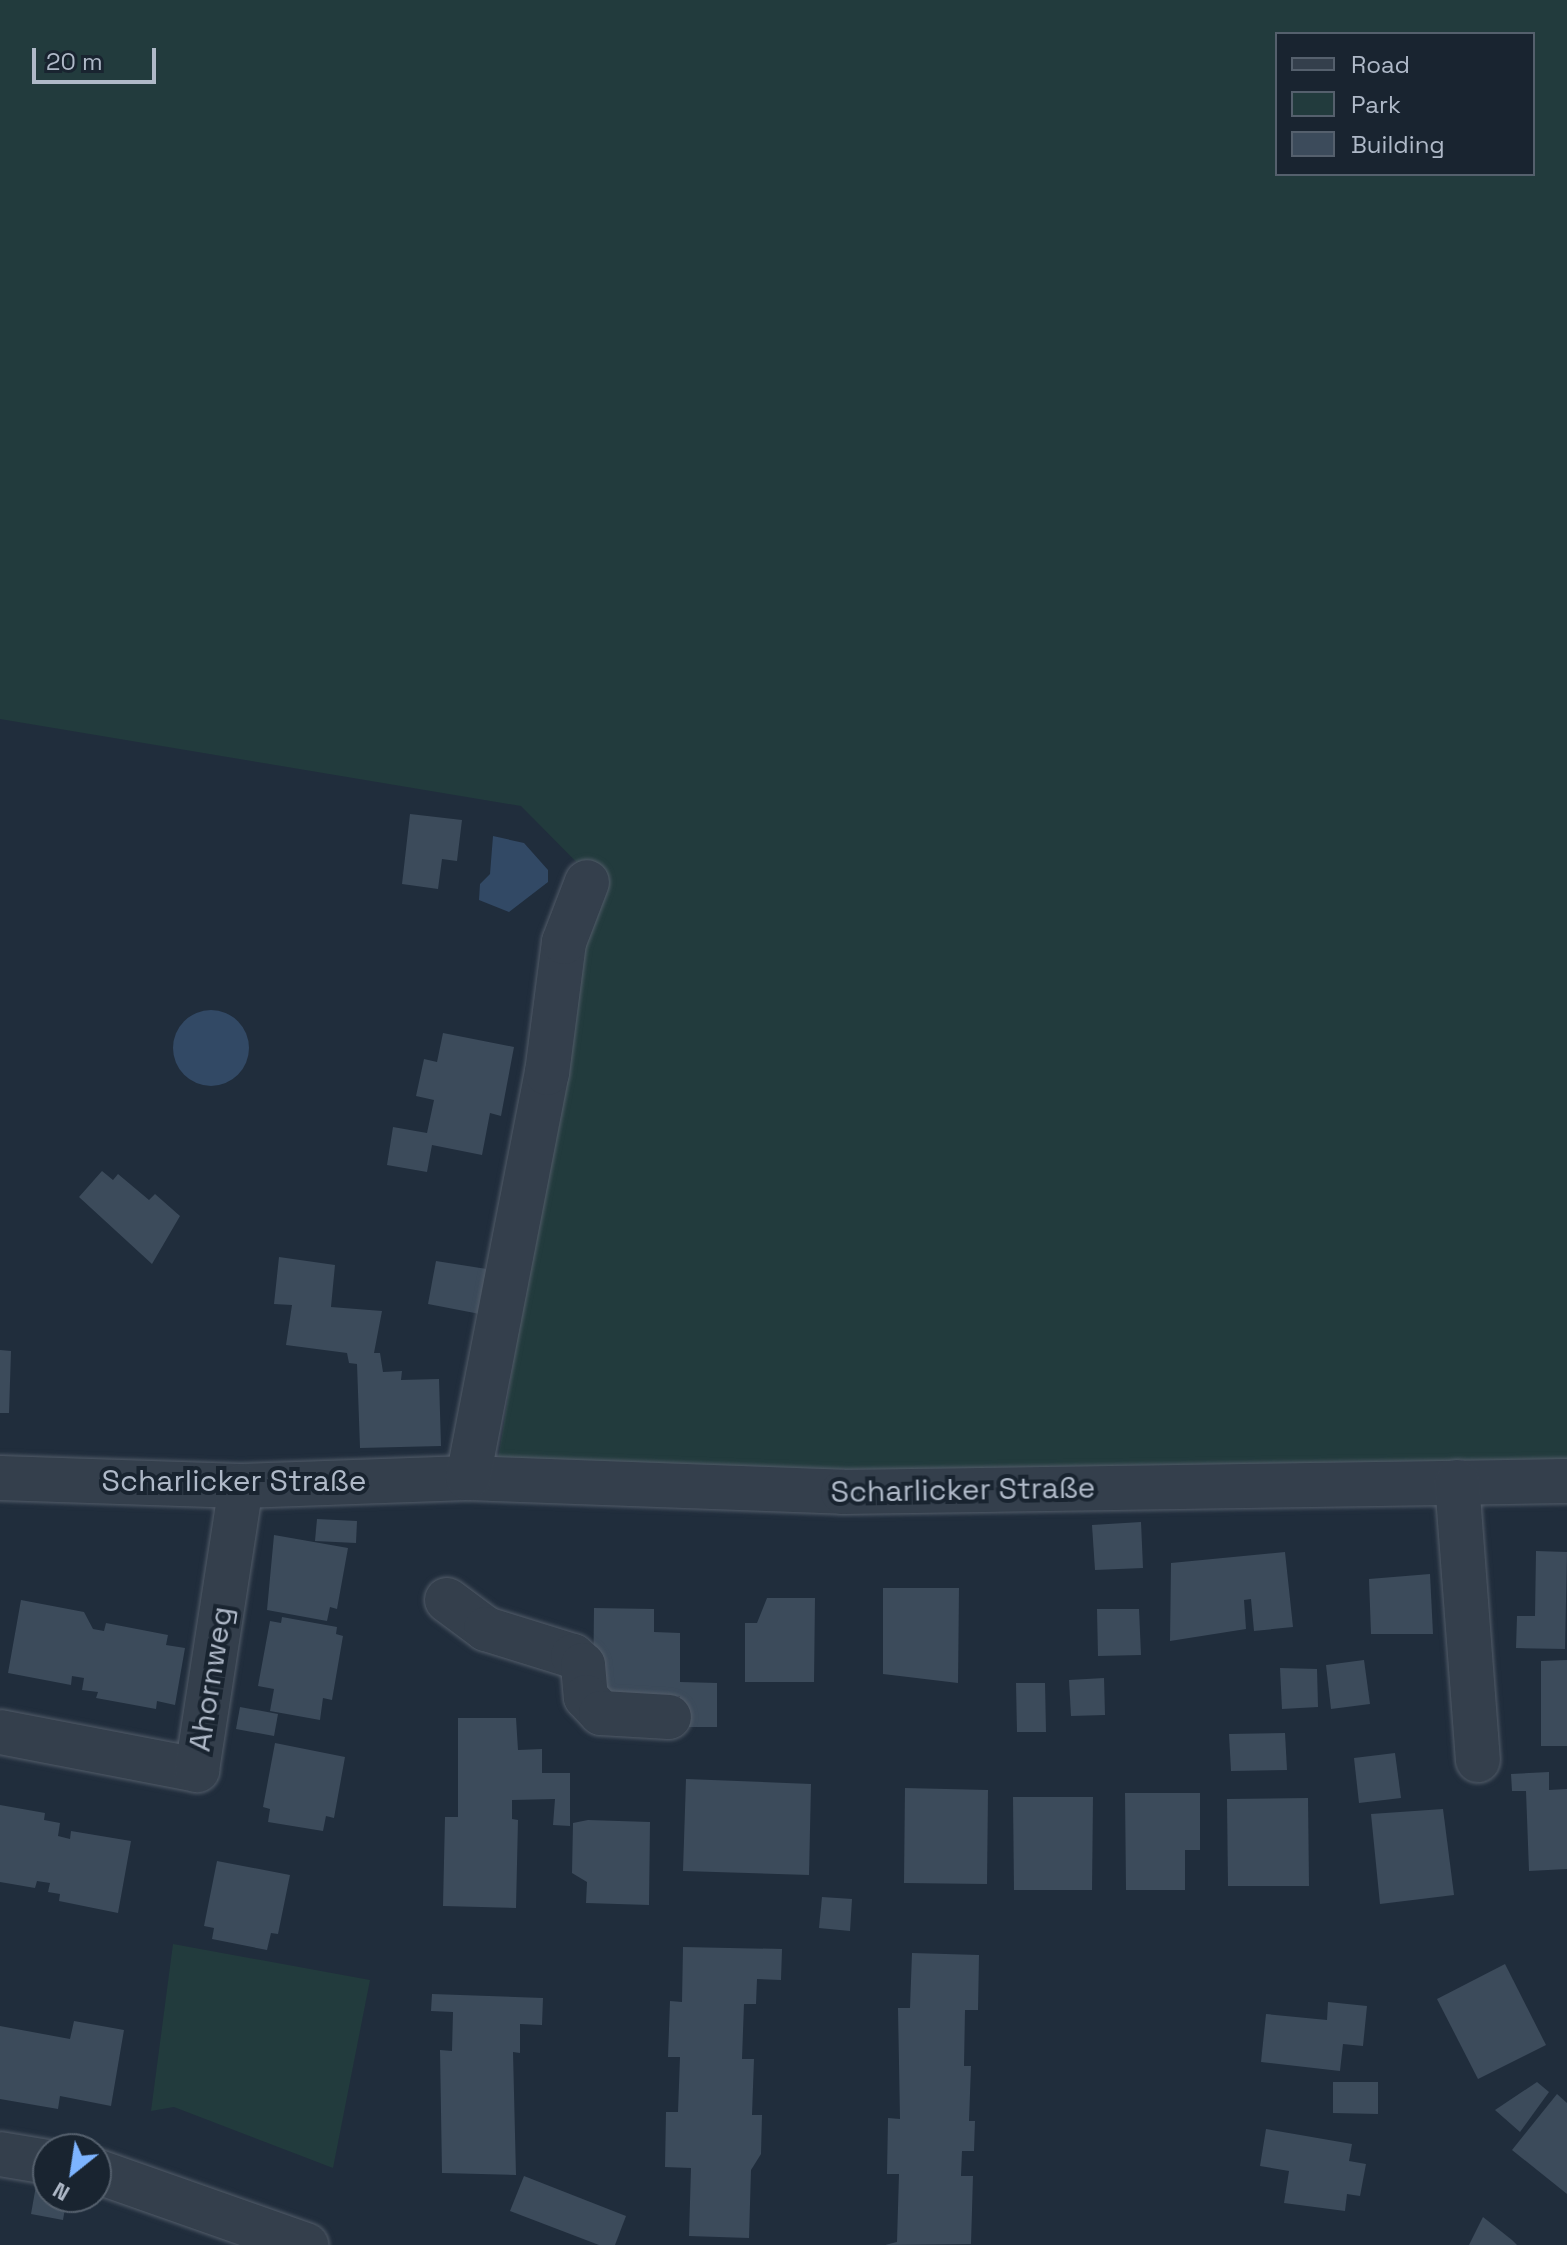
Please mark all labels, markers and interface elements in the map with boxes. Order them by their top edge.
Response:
scale bar [36,32,160,82]
legend [1275,32,1535,176]
text: 20 m [46,46,103,77]
text: Road [1351,49,1410,80]
text: Park [1351,89,1401,120]
text: Building [1351,129,1445,160]
street label: Scharlicker Straße [102,1463,366,1499]
street label: Scharlicker Straße [830,1470,1096,1510]
street label: Ahornweg [182,1604,240,1754]
north arrow [32,2133,112,2213]
text: N [48,2176,74,2208]

